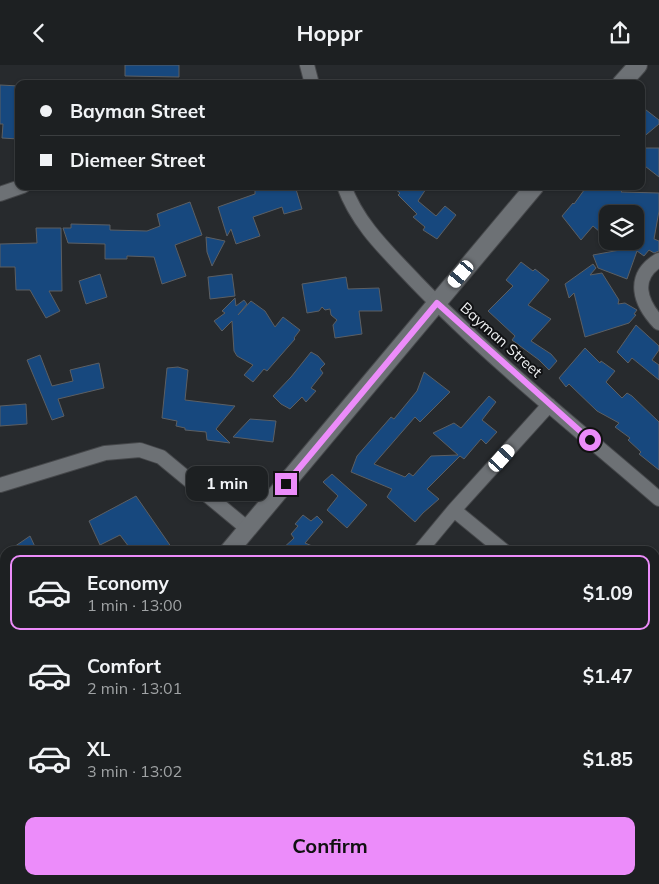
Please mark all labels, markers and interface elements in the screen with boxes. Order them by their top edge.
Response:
icon: back [25,19,53,47]
text: Hoppr [297,19,362,47]
icon: share [606,19,634,47]
text: Bayman Street [70,99,205,123]
text: Diemeer Street [70,148,205,172]
map controls [599,205,644,250]
button: layers [599,205,644,250]
car [445,258,476,290]
street label: Bayman Street [457,298,546,381]
route start [579,429,601,451]
car [486,442,517,474]
callout: 1 min [186,467,268,501]
text: 1 min [206,473,248,493]
route end [275,473,297,495]
icon: car [27,570,72,615]
text: Economy [87,571,169,595]
text: $1.09 [583,581,633,605]
text: 1 min · 13:00 [87,595,182,615]
icon: car [27,653,72,698]
text: Comfort [87,654,161,678]
text: $1.47 [583,664,633,688]
text: 2 min · 13:01 [87,678,182,698]
icon: car [27,736,72,781]
text: XL [87,737,110,761]
text: $1.85 [583,747,633,771]
text: 3 min · 13:02 [87,761,182,781]
button: Confirm [25,817,635,875]

